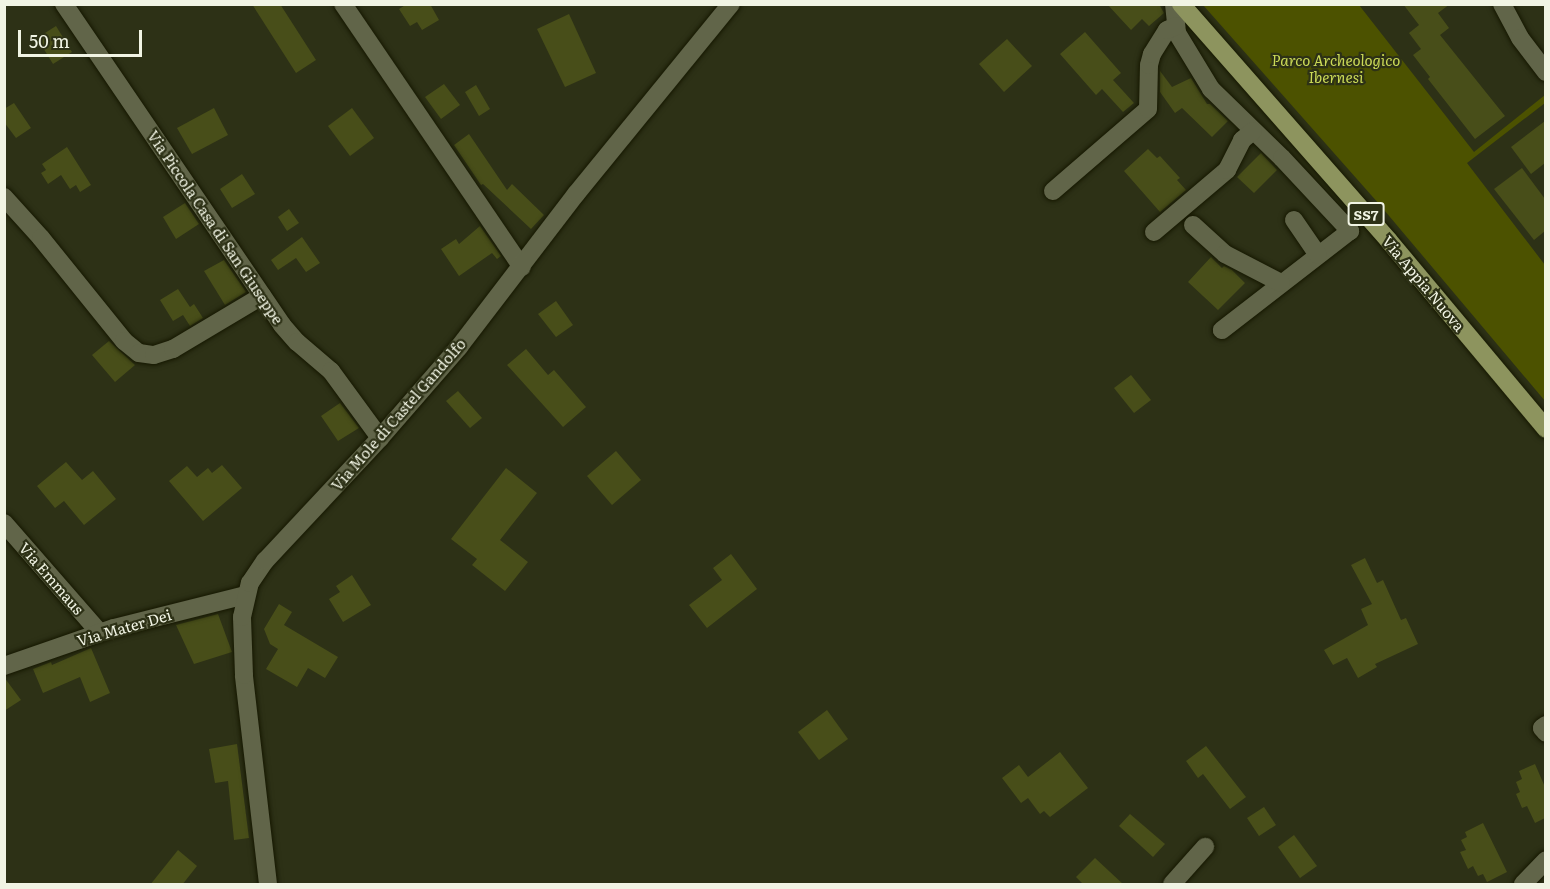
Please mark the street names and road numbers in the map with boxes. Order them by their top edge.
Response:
street label: Via Piccola Casa di San Giuseppe [144,127,288,327]
road number: SS7 [1346,203,1386,225]
street label: Via Appia Nuova [1379,232,1469,334]
street label: Via Mole di Castel Gandolfo [327,334,469,494]
street label: Via Emmaus [16,538,88,618]
street label: Via Mater Dei [75,605,173,649]

